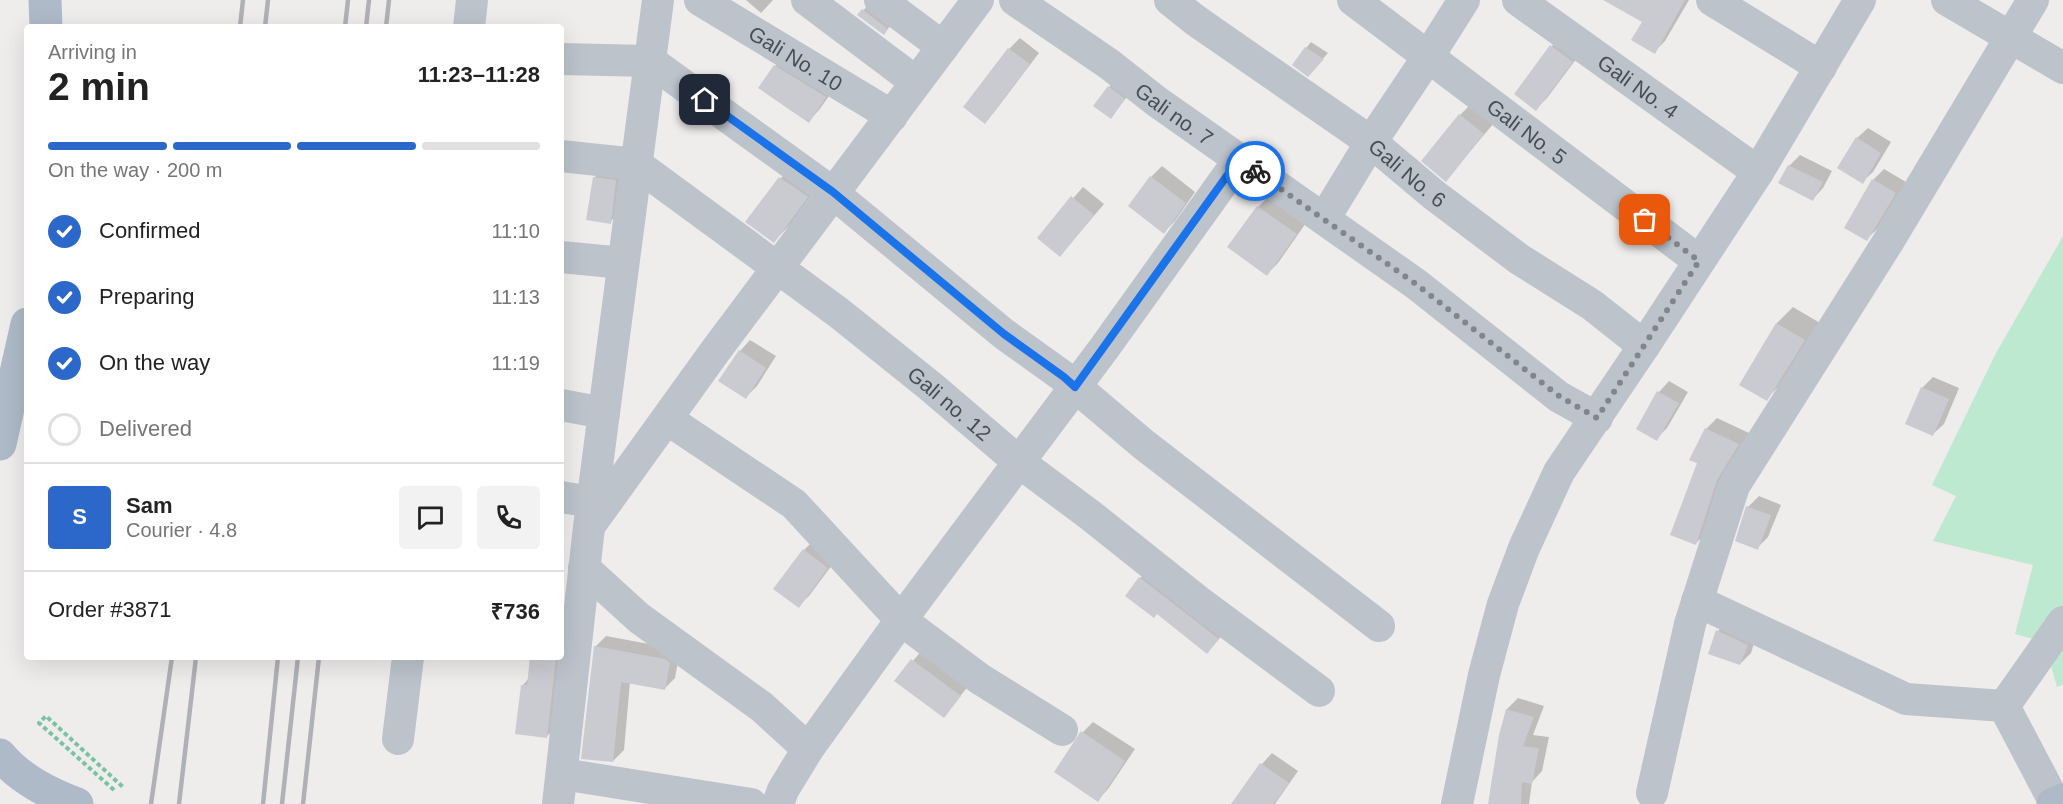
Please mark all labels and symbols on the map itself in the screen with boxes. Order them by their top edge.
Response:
street label: Gali No. 10 [745,21,847,95]
street label: Gali No. 4 [1594,50,1683,123]
pin [679,74,730,125]
street label: Gali no. 7 [1131,78,1218,149]
street label: Gali No. 5 [1483,94,1571,169]
street label: Gali No. 6 [1364,134,1451,212]
courier [1225,141,1285,201]
pin [1619,194,1670,245]
street label: Gali no. 12 [904,362,996,445]

